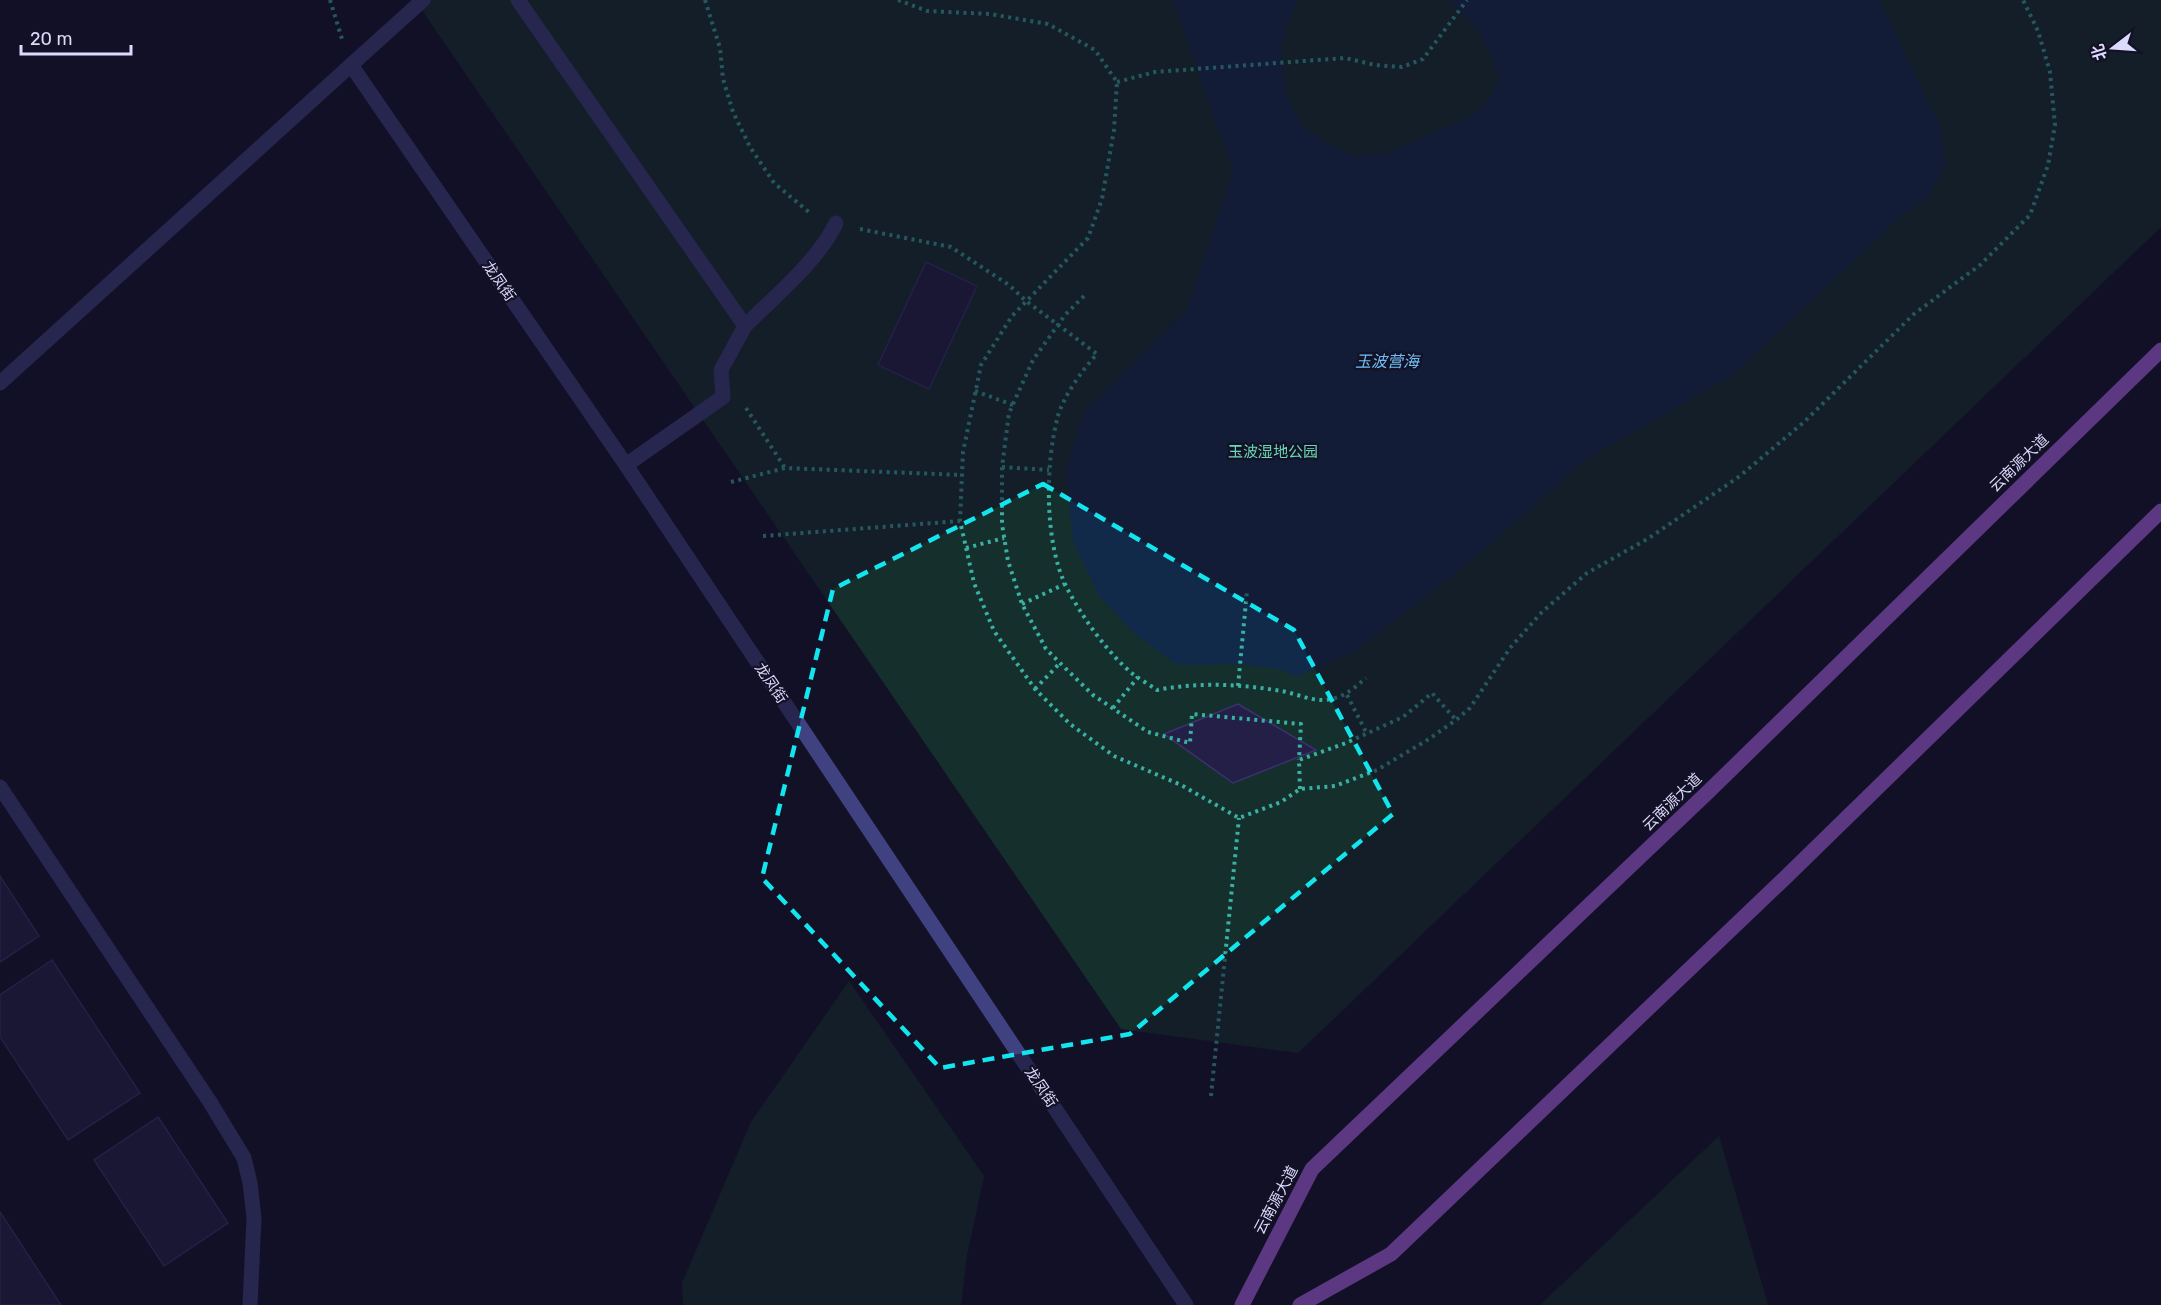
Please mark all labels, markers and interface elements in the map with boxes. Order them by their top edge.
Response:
scale bar [21,18,130,56]
north arrow [2083,18,2143,78]
text: 20 m [30,28,72,50]
text: 北 [2088,42,2111,63]
street label: 龙凤街 [479,257,519,305]
water label: 玉波营海 [1355,352,1421,371]
street label: 云南源大道 [1986,430,2052,496]
park label: 玉波湿地公园 [1228,443,1318,461]
street label: 龙凤街 [751,659,791,707]
street label: 云南源大道 [1639,769,1705,835]
street label: 龙凤街 [1021,1063,1061,1111]
street label: 云南源大道 [1250,1163,1302,1237]

